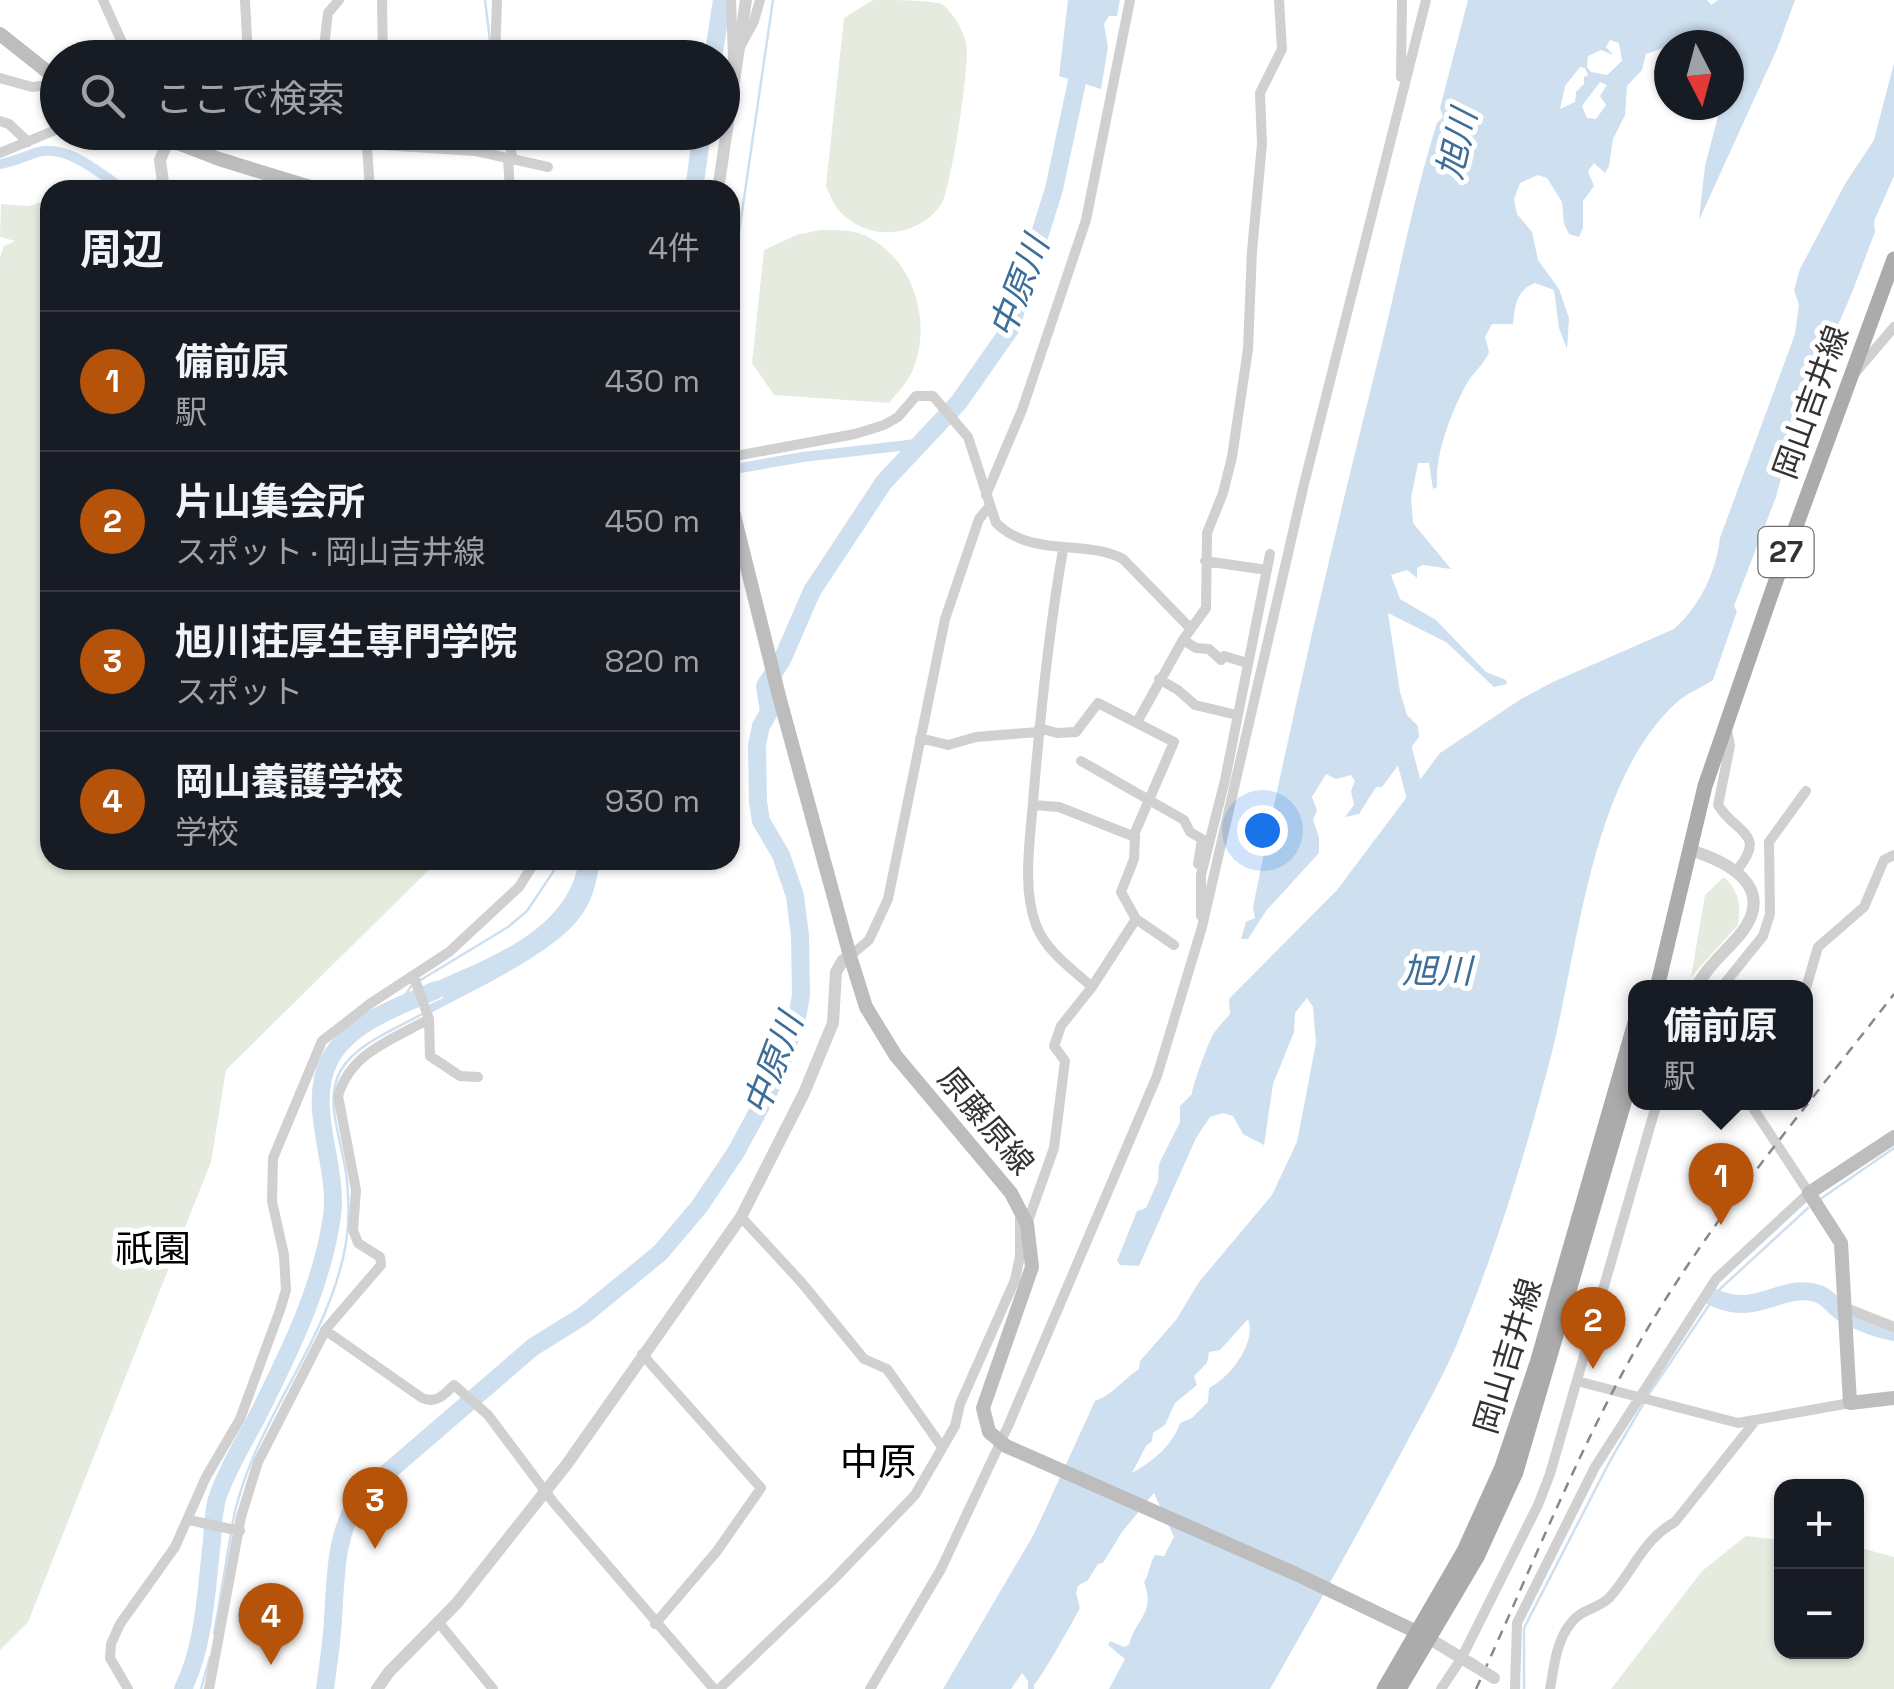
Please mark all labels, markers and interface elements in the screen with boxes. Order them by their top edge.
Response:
north arrow [1654,30,1744,120]
search box [40,40,740,150]
icon: search [75,68,130,123]
text: ここで検索 [155,75,345,123]
water label: 旭川 [1428,101,1487,183]
text: 周辺 [80,223,164,276]
water label: 中原川 [980,226,1060,344]
text: 4件 [648,228,700,268]
street label: 岡山吉井線 [1765,320,1857,484]
text: 備前原 [175,338,289,386]
text: 1 [105,361,120,401]
text: 430 m [604,361,700,401]
text: 駅 [175,392,207,432]
text: 片山集会所 [175,478,365,526]
text: 2 [103,501,122,541]
text: 450 m [605,501,700,541]
road number: 27 [1758,527,1814,577]
text: スポット · 岡山吉井線 [175,532,485,572]
text: 旭川荘厚生専門学院 [175,618,517,666]
text: 3 [103,641,122,681]
text: 820 m [605,641,700,681]
text: スポット [175,672,303,712]
text: 岡山養護学校 [175,758,403,806]
text: 4 [102,781,123,821]
text: 930 m [605,781,700,821]
your location [1237,805,1288,856]
text: 学校 [175,812,239,852]
water label: 旭川 [1402,949,1476,993]
popup [1628,980,1813,1110]
text: 備前原 [1663,1002,1778,1050]
water label: 中原川 [734,1003,814,1121]
text: 駅 [1663,1056,1696,1096]
street label: 原藤原線 [930,1059,1042,1183]
pin: 1 [1688,1142,1754,1225]
district label: 祇園 [115,1225,191,1273]
street label: 岡山吉井線 [1465,1274,1551,1438]
pin: 2 [1560,1286,1626,1369]
district label: 中原 [840,1438,916,1486]
pin: 3 [342,1466,408,1549]
map controls [1774,1479,1864,1659]
button: + [1774,1479,1864,1569]
button: − [1774,1569,1864,1659]
pin: 4 [238,1582,304,1665]

